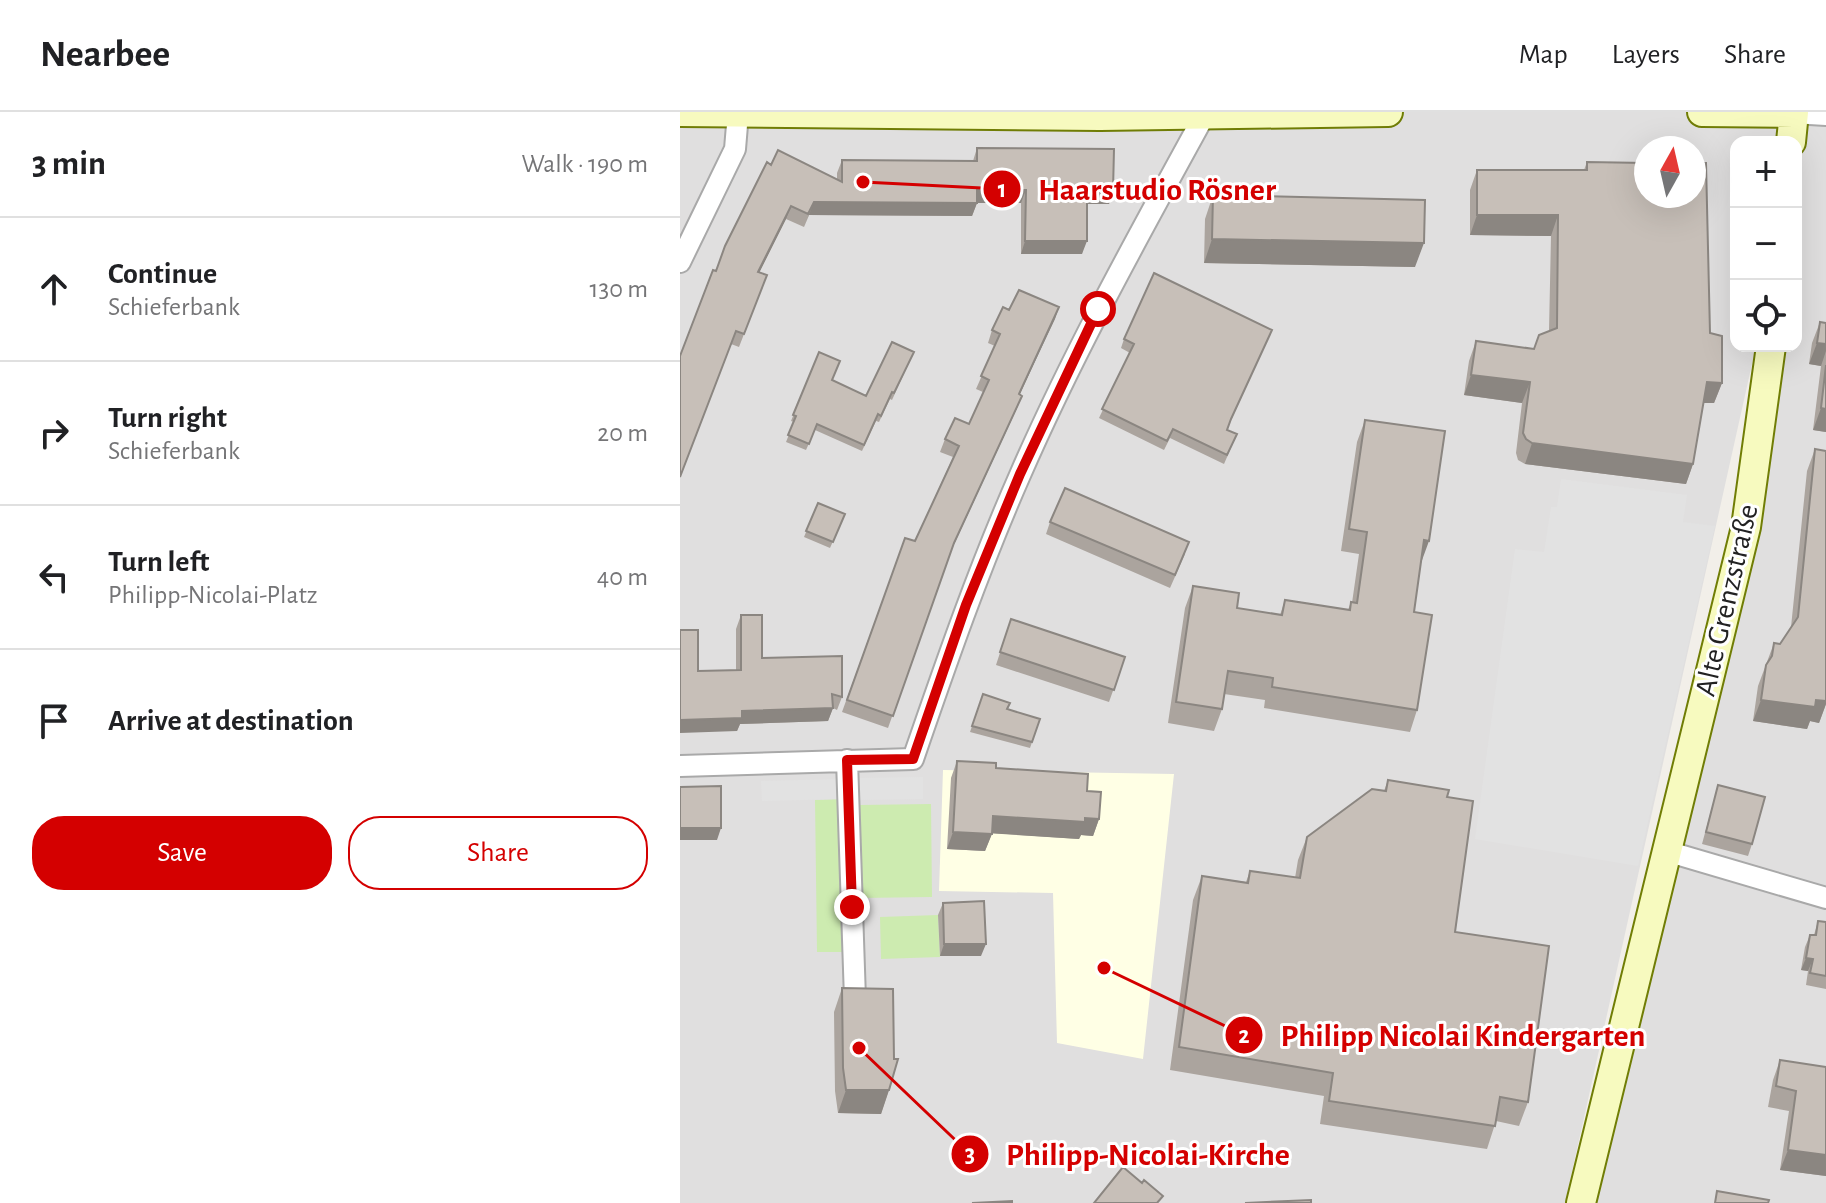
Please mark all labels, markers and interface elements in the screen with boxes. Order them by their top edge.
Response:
text: Nearbee [40,36,170,74]
text: Map [1519,41,1568,69]
text: Layers [1612,41,1680,69]
text: Share [1724,41,1786,69]
north arrow [1634,136,1706,208]
map controls [1730,136,1802,352]
button: + [1730,136,1802,208]
text: 3 min [32,147,106,181]
text: Walk · 190 m [521,151,648,177]
callout: Haarstudio Rösner [982,161,1292,217]
text: Haarstudio Rösner [1038,174,1276,206]
text: 1 [998,178,1006,202]
button: − [1730,208,1802,280]
text: Continue [108,259,217,289]
icon: ahead [32,267,76,311]
text: 130 m [590,276,648,302]
button: locate [1730,280,1802,352]
route start [1080,291,1116,327]
text: Schieferbank [108,294,240,320]
text: Turn right [108,403,227,433]
icon: right [32,411,76,455]
text: 20 m [597,420,648,446]
text: Schieferbank [108,438,240,464]
street label: Alte Grenzstraße [1690,501,1764,699]
text: Turn left [108,547,209,577]
icon: left [32,555,76,599]
text: 40 m [597,564,648,590]
text: Philipp-Nicolai-Platz [108,582,317,608]
icon: arrive [32,699,76,743]
text: Arrive at destination [108,706,354,736]
button: Save [32,816,332,890]
button: Share [348,816,648,890]
route end [834,889,870,925]
callout: Philipp Nicolai Kindergarten [1224,1007,1661,1063]
text: Philipp Nicolai Kindergarten [1280,1020,1646,1052]
text: 2 [1238,1024,1250,1048]
callout: Philipp-Nicolai-Kirche [950,1126,1306,1182]
text: Philipp-Nicolai-Kirche [1006,1139,1290,1171]
text: 3 [965,1143,975,1167]

